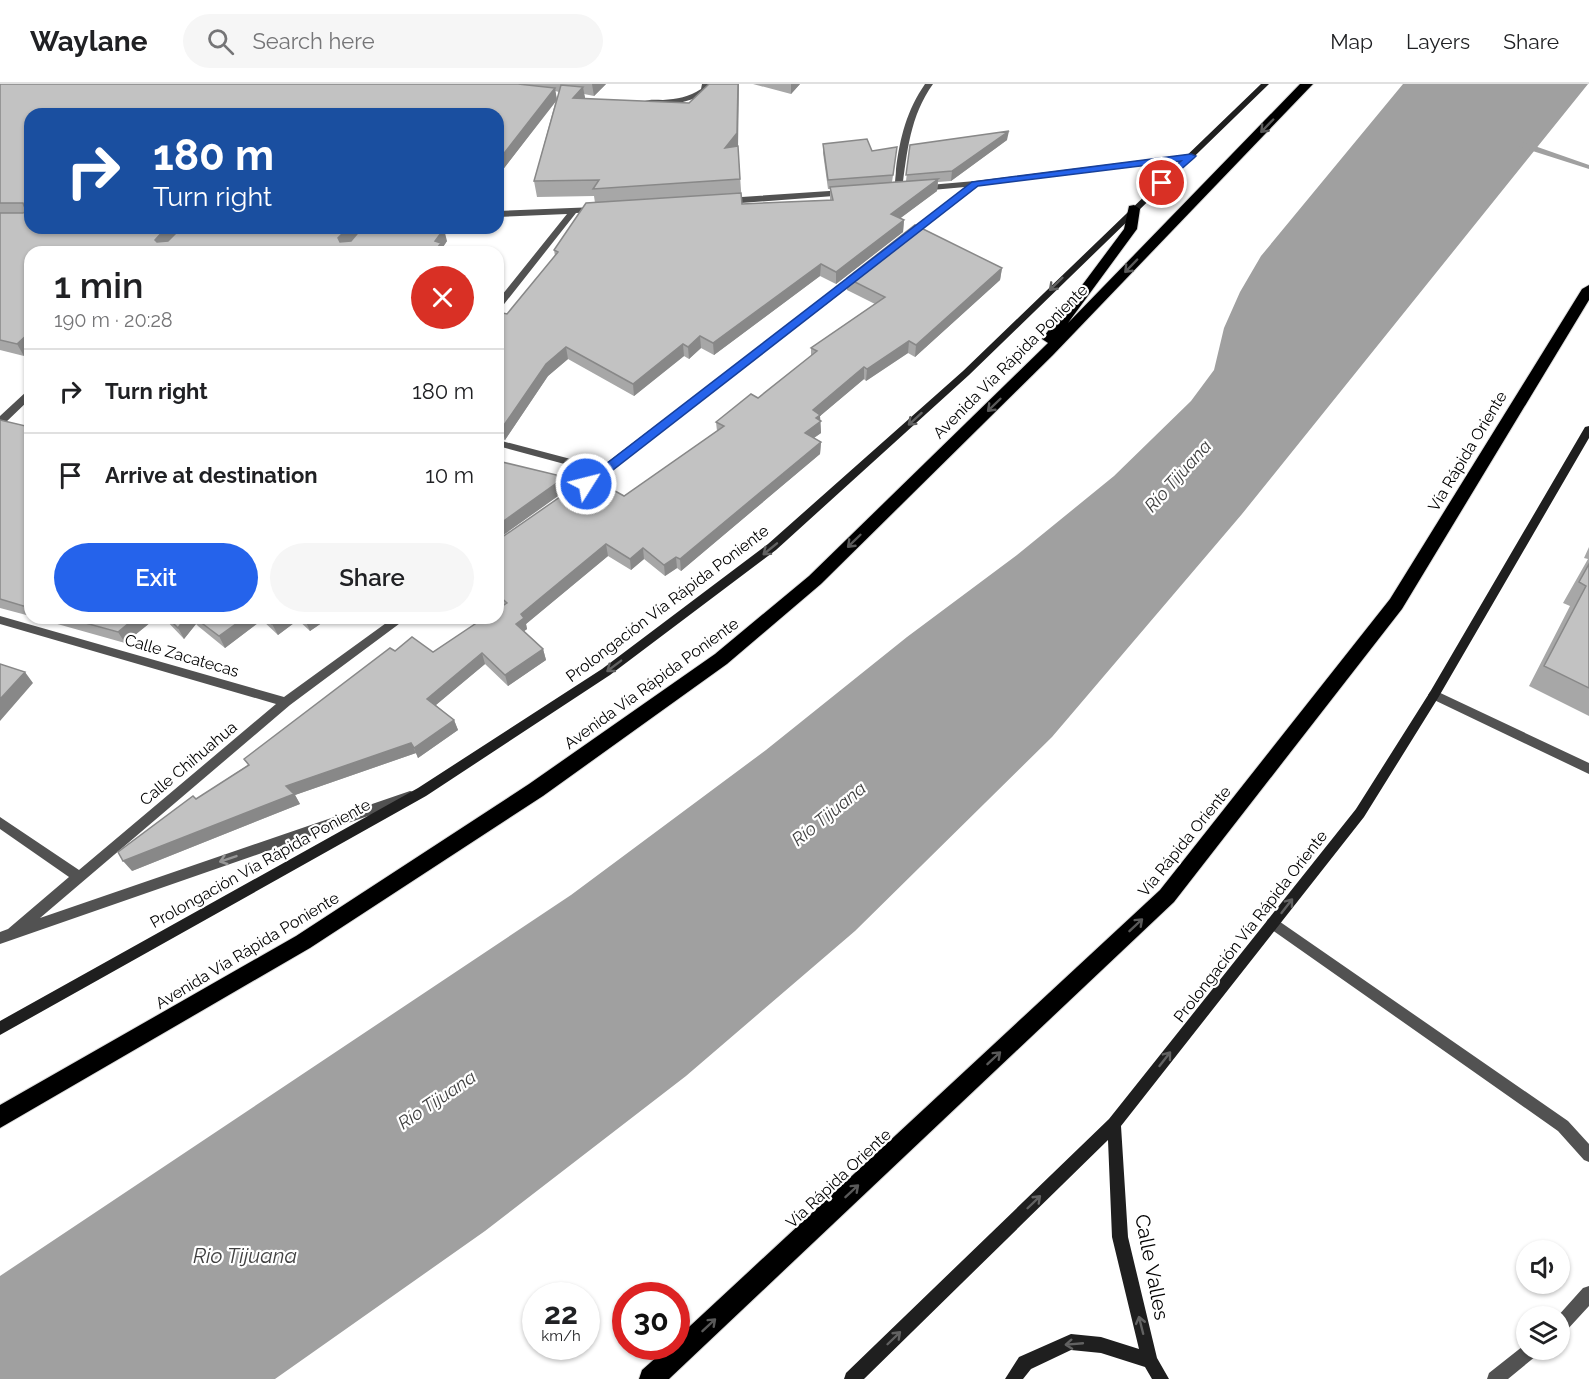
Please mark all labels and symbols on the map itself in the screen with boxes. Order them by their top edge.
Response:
one-way arrow [1259,119,1274,134]
pin [1136,157,1187,208]
one-way arrow [1124,259,1138,274]
one-way arrow [1049,277,1064,292]
street label: Avenida Vía Rápida Poniente [929,280,1092,443]
street label: Vía Rápida Oriente [1424,388,1511,515]
one-way arrow [986,398,1001,412]
one-way arrow [908,412,923,426]
water label: Río Tijuana [1140,435,1215,516]
position arrow [554,452,618,516]
street label: Prolongación Vía Rápida Poniente [562,521,772,686]
one-way arrow [847,534,862,548]
one-way arrow [762,542,778,555]
street label: Avenida Vía Rápida Poniente [561,614,742,753]
street label: Calle Zacatecas [123,630,241,681]
one-way arrow [606,660,622,672]
street label: Calle Chihuahua [136,717,241,809]
water label: Río Tijuana [787,777,870,850]
street label: Vía Rápida Oriente [1134,782,1235,900]
street label: Prolongación Vía Rápida Poniente [147,795,374,932]
street label: Prolongación Vía Rápida Oriente [1170,827,1331,1026]
one-way arrow [219,854,238,865]
street label: Avenida Vía Rápida Poniente [152,888,342,1013]
one-way arrow [1280,898,1293,914]
one-way arrow [1129,918,1144,932]
one-way arrow [986,1051,1001,1065]
one-way arrow [1159,1051,1172,1067]
water label: Río Tijuana [394,1066,480,1133]
street label: Vía Rápida Oriente [782,1125,895,1232]
one-way arrow [844,1184,859,1199]
one-way arrow [1026,1195,1041,1209]
street label: Calle Valles [1130,1212,1174,1322]
water label: Rio Tijuana [193,1243,297,1268]
speed limit sign: 30 [612,1282,690,1360]
one-way arrow [1135,1315,1147,1334]
one-way arrow [702,1317,717,1332]
one-way arrow [886,1331,901,1345]
one-way arrow [1065,1339,1084,1350]

